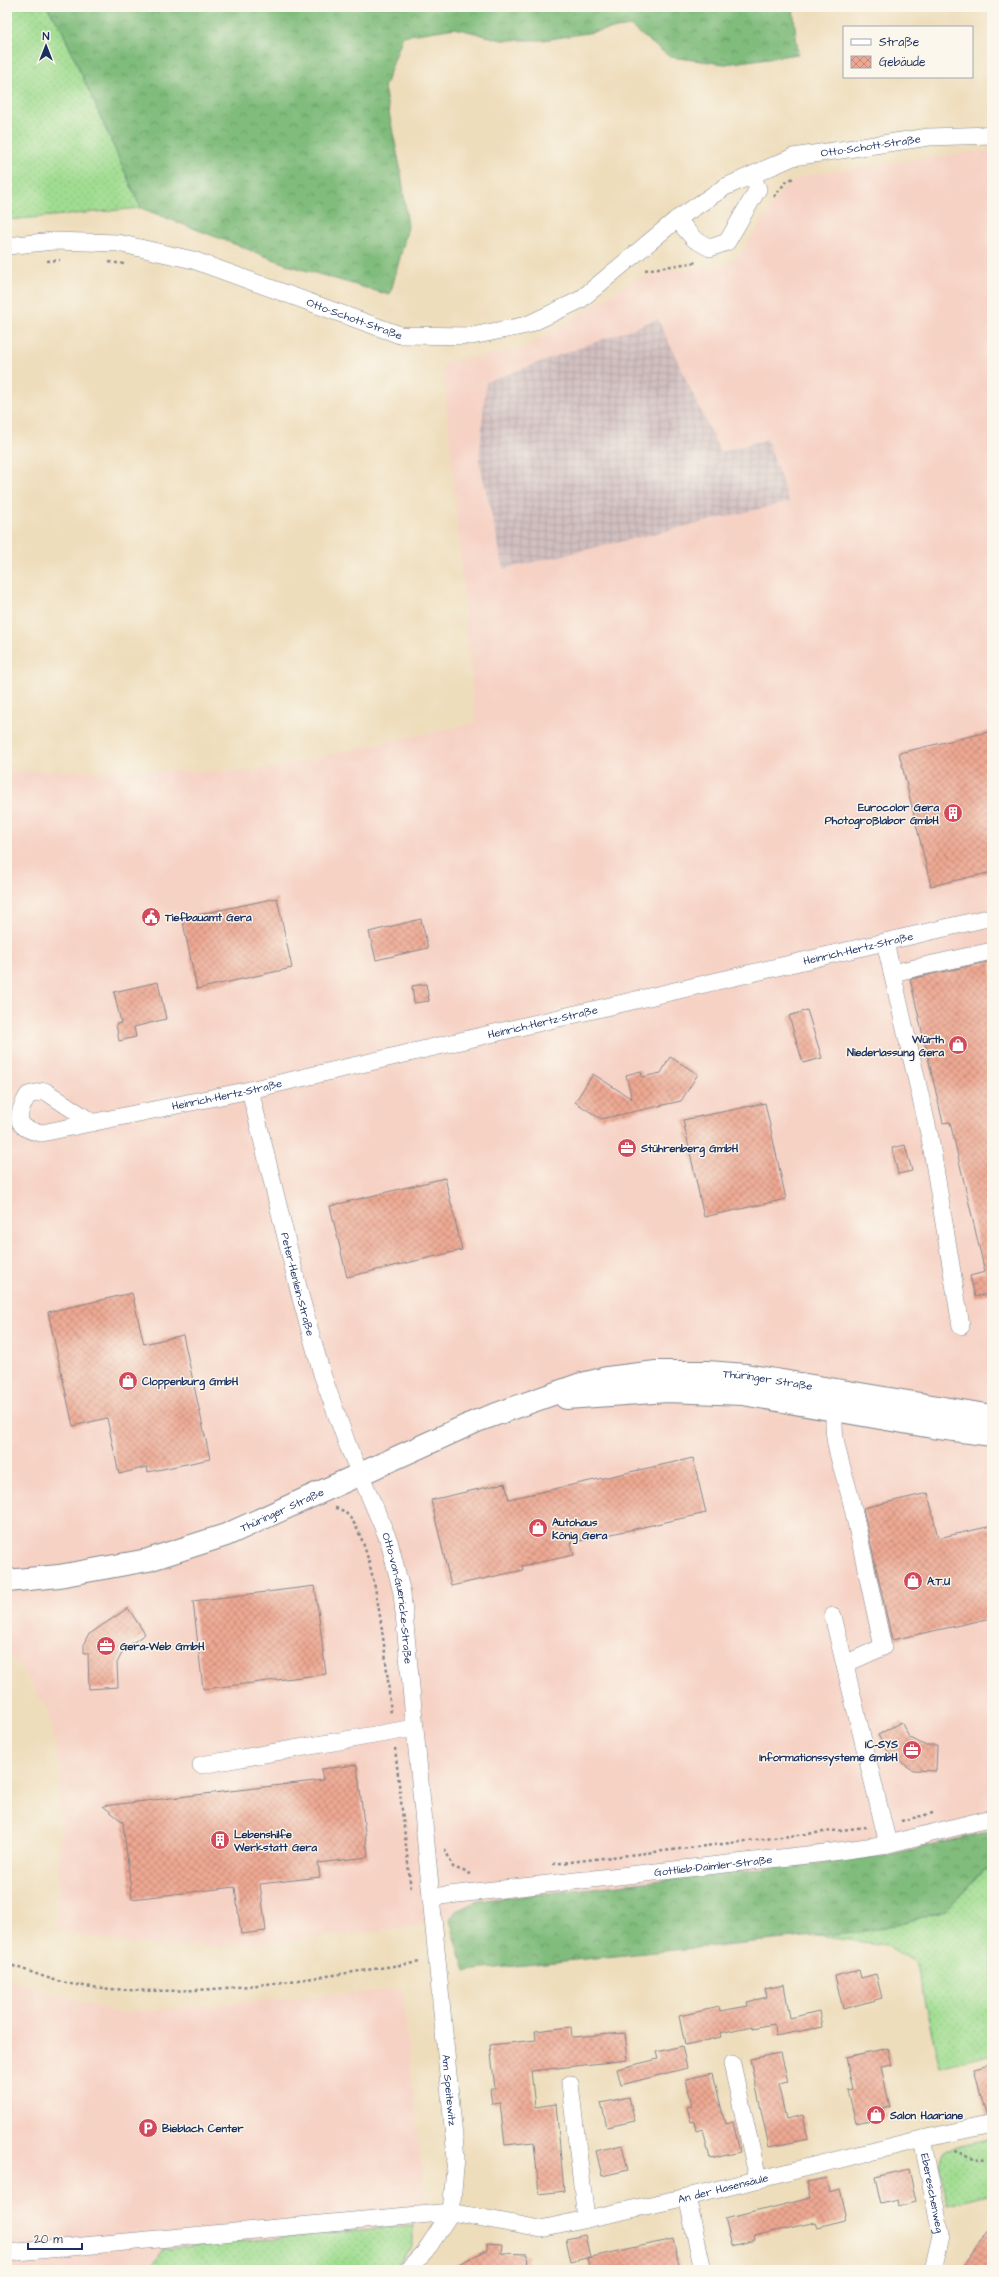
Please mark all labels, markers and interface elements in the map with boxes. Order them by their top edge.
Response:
north arrow [26,26,66,66]
legend [843,26,973,78]
text: N [43,29,50,44]
text: Straße [879,34,920,51]
text: Gebäude [879,54,926,71]
street label: Otto-Schott-Straße [820,131,922,160]
street label: Otto-Schott-Straße [305,294,405,343]
place label: Eurocolor Gera Photogroßlabor GmbH [825,800,939,830]
building icon: Eurocolor Gera Photogroßlabor GmbH [942,802,964,824]
public building icon: Tiefbauamt Gera [140,906,162,928]
place label: Tiefbauamt Gera [164,910,252,925]
street label: Heinrich-Hertz-Straße [802,928,915,968]
street label: Heinrich-Hertz-Straße [486,1002,599,1042]
place label: Würth Niederlassung Gera [847,1032,945,1062]
shop icon: Würth Niederlassung Gera [947,1034,969,1056]
street label: Heinrich-Hertz-Straße [170,1075,284,1114]
office icon: Stührenberg GmbH [616,1137,638,1159]
place label: Stührenberg GmbH [640,1141,739,1158]
street label: Peter-Henlein-Straße [278,1231,319,1338]
street label: Thüringer Straße [723,1366,814,1393]
shop icon: Cloppenburg GmbH [117,1370,139,1392]
place label: Cloppenburg GmbH [142,1374,239,1391]
street label: Thüringer Straße [238,1484,326,1535]
place label: Autohaus König Gera [552,1515,608,1545]
shop icon: Autohaus König Gera [527,1517,549,1539]
street label: Otto-von-Guericke-Straße [379,1530,416,1665]
shop icon: A.T.U [902,1570,924,1592]
place label: A.T.U [927,1574,950,1589]
office icon: Gera-Web GmbH [95,1635,117,1657]
place label: Gera-Web GmbH [120,1639,205,1654]
place label: IC-SYS Informationssysteme GmbH [759,1737,898,1767]
office icon: IC-SYS Informationssysteme GmbH [901,1739,923,1761]
place label: Lebenshilfe Werkstatt Gera [233,1827,318,1855]
building icon: Lebenshilfe Werkstatt Gera [209,1829,231,1851]
street label: Gottlieb-Daimler-Straße [653,1851,773,1880]
street label: Am Speitewitz [439,2054,460,2127]
shop icon: Salon Haariane [865,2104,887,2126]
place label: Salon Haariane [889,2108,963,2123]
parking icon: Bieblach Center [137,2117,159,2139]
place label: Bieblach Center [162,2121,244,2136]
street label: Ebereschenweg [917,2152,948,2234]
street label: An der Hasensäule [676,2170,770,2206]
scale bar [28,2225,82,2251]
text: 20 m [34,2231,63,2248]

